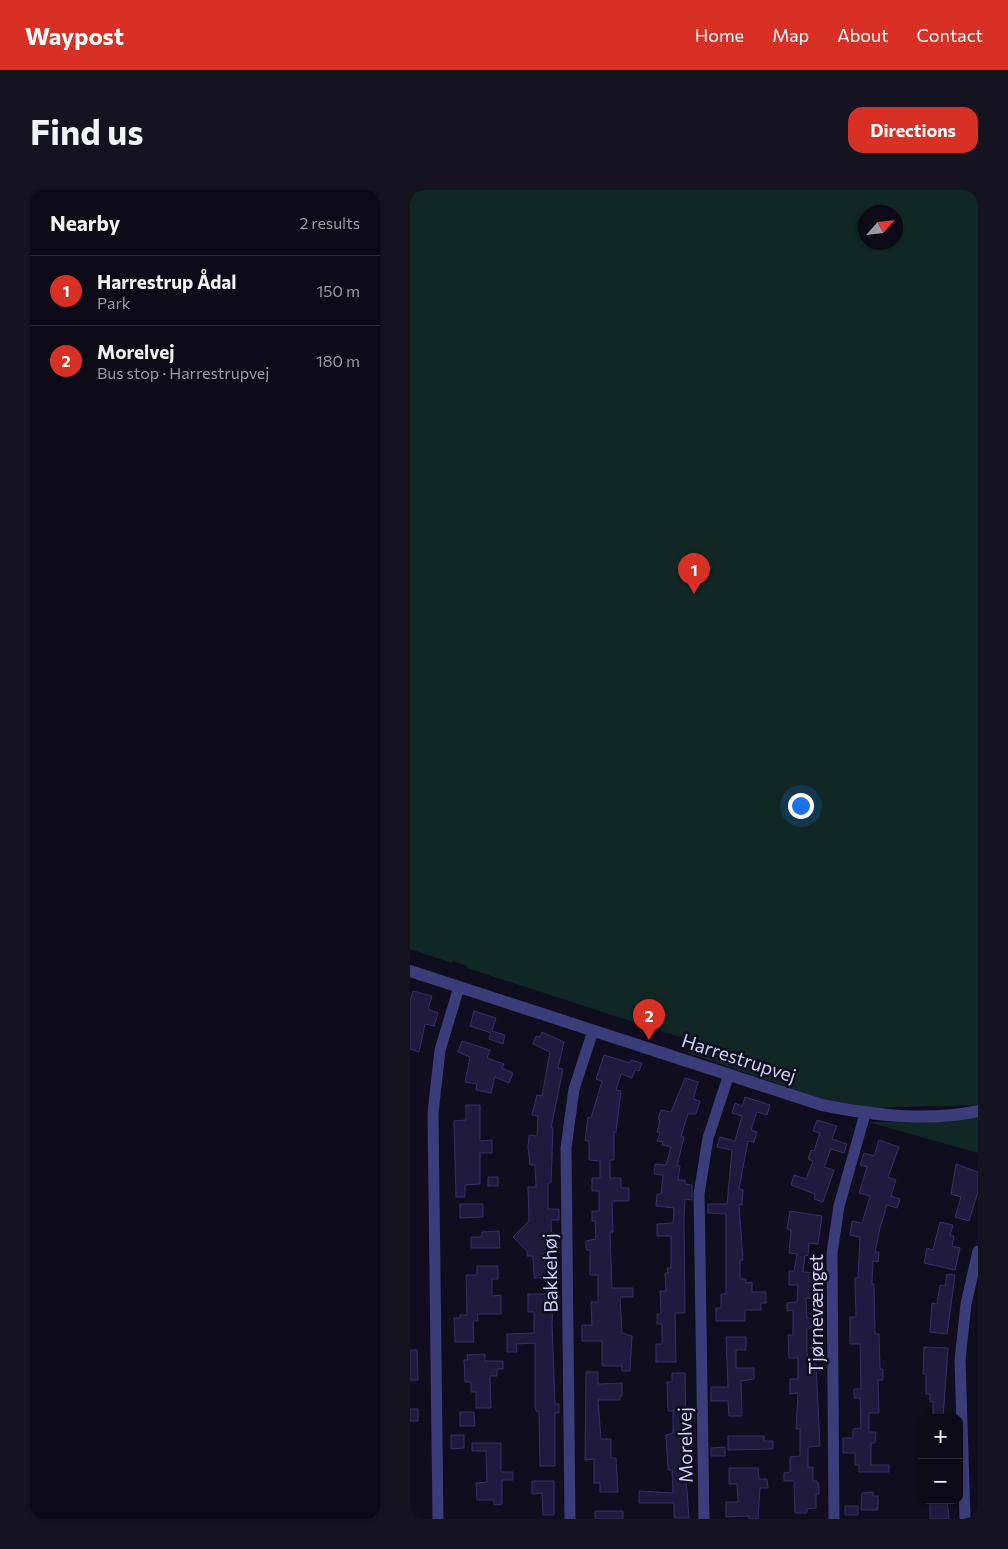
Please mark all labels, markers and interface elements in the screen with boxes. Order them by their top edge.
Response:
text: Waypost [25,21,124,50]
text: Home [695,24,744,46]
text: Map [772,24,809,46]
text: About [837,24,889,46]
text: Contact [917,24,983,46]
button: Directions [848,107,978,153]
text: Find us [30,109,144,152]
north arrow [858,205,903,250]
text: Nearby [50,210,120,235]
text: 2 results [299,213,360,232]
text: Harrestrup Ådal [97,270,236,293]
text: 1 [62,281,70,300]
text: 150 m [317,281,360,300]
text: Park [97,293,130,312]
text: Morelvej [97,340,175,363]
text: 2 [61,351,71,370]
text: 180 m [316,351,360,370]
text: Bus stop · Harrestrupvej [97,363,269,382]
pin: 1 [678,553,710,594]
your location [788,793,814,819]
pin: 2 [633,999,665,1040]
street label: Harrestrupvej [679,1028,799,1087]
street label: Bakkehøj [537,1233,562,1313]
street label: Tjørnevænget [804,1254,827,1374]
street label: Morelvej [672,1407,697,1483]
map controls [918,1414,963,1504]
button: + [918,1414,963,1459]
button: − [918,1459,963,1504]

